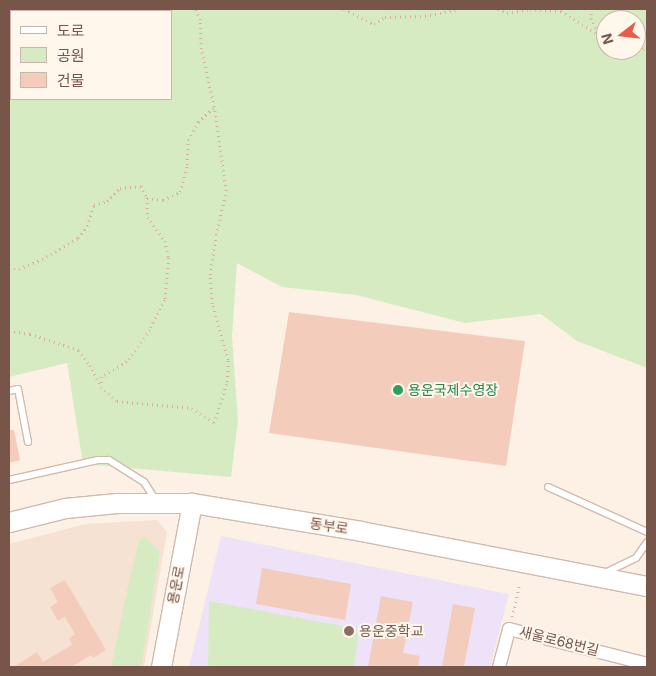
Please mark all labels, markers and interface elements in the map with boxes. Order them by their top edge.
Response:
legend [10,10,172,100]
north arrow [596,10,646,60]
text: 도로 [57,21,85,40]
text: N [597,32,617,46]
text: 공원 [57,46,85,65]
text: 건물 [57,71,85,90]
place label: 용운국제수영장 [408,382,498,398]
marker: 용운국제수영장 [392,384,404,396]
street label: 동부로 [309,515,349,537]
street label: 용운로 [164,564,188,606]
place label: 용운중학교 [359,623,423,639]
street label: 새울로68번길 [517,623,601,659]
marker: 용운중학교 [343,625,355,637]

